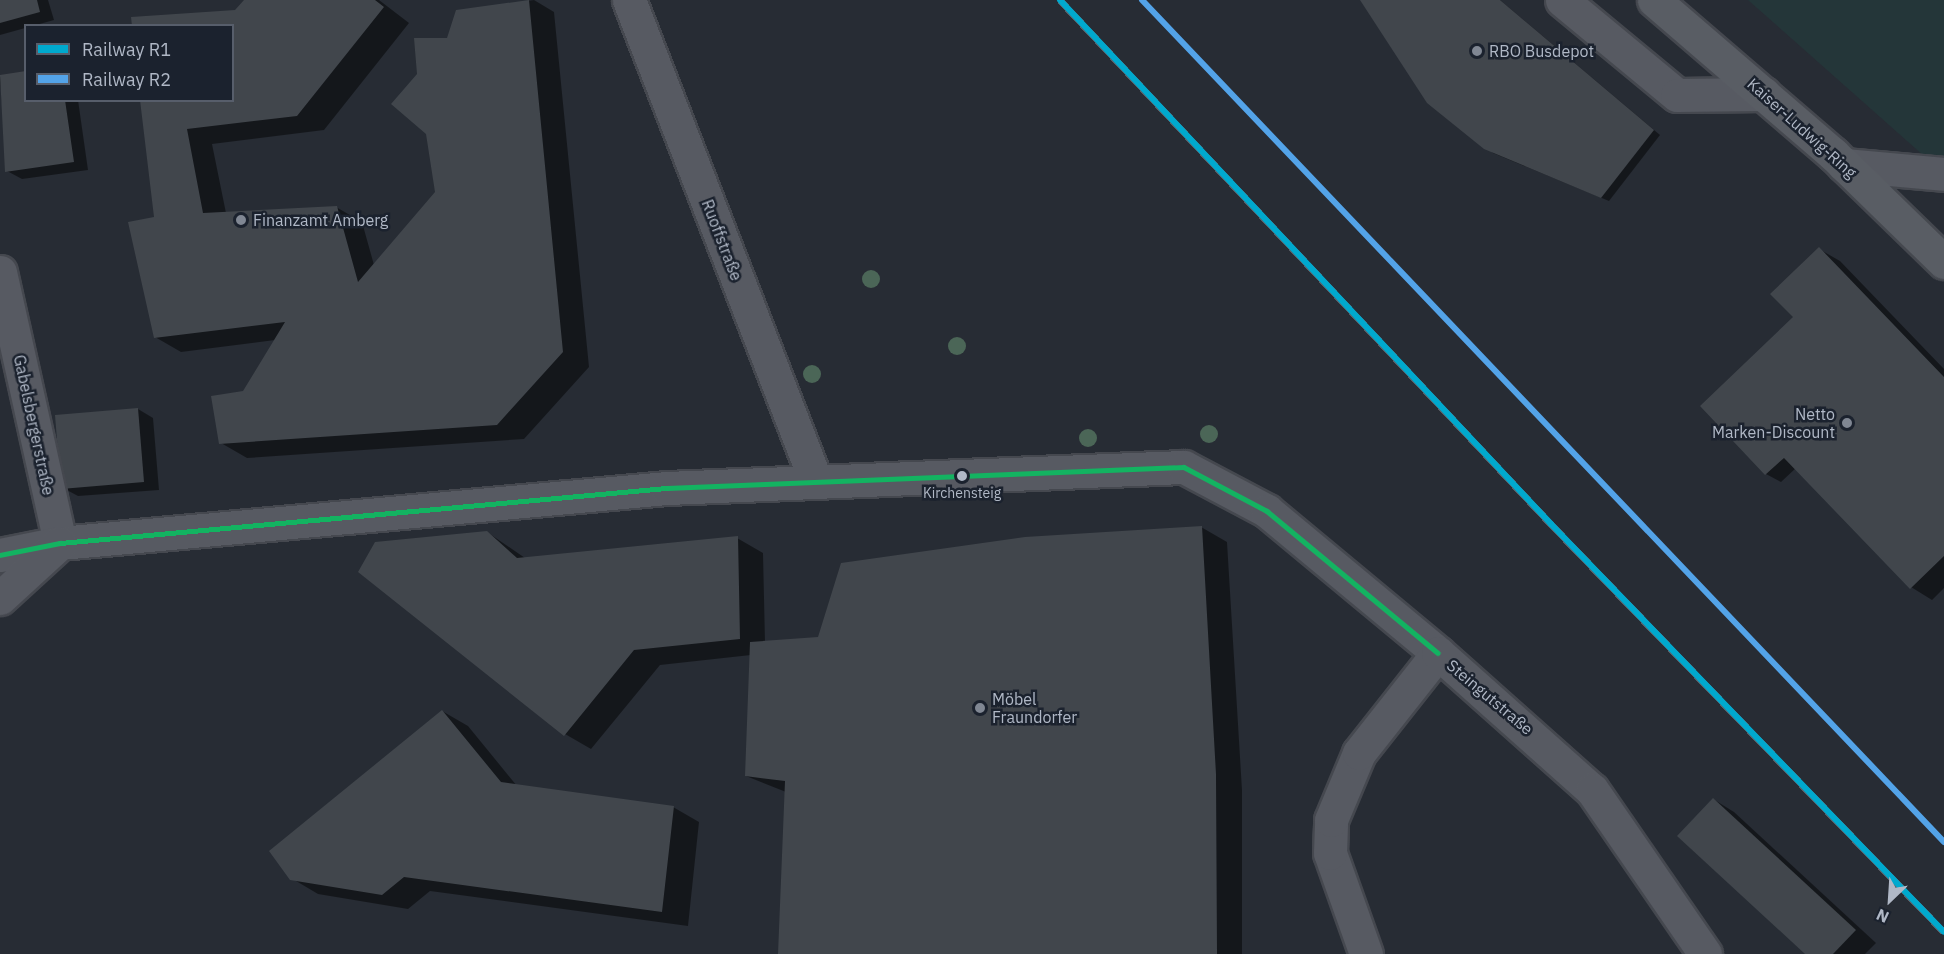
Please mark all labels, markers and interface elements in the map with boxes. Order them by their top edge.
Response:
legend [24,24,234,102]
text: Railway R1 [82,38,171,61]
place label: RBO Busdepot [1489,41,1594,61]
marker: RBO Busdepot [1470,44,1484,58]
text: Railway R2 [82,68,171,91]
street label: Kaiser-Ludwig-Ring [1744,74,1860,182]
street label: Ruoffstraße [698,197,746,283]
place label: Finanzamt Amberg [253,210,388,230]
marker: Finanzamt Amberg [234,213,248,227]
street label: Gabelsbergerstraße [10,353,58,497]
place label: Netto Marken-Discount [1712,404,1835,442]
marker: Netto Marken-Discount [1840,416,1854,430]
marker: Kirchensteig [956,470,968,482]
place label: Kirchensteig [923,485,1001,501]
street label: Steingutstraße [1443,655,1537,739]
place label: Möbel Fraundorfer [992,689,1077,727]
marker: Möbel Fraundorfer [973,701,987,715]
north arrow [1860,870,1920,930]
text: N [1873,905,1892,928]

